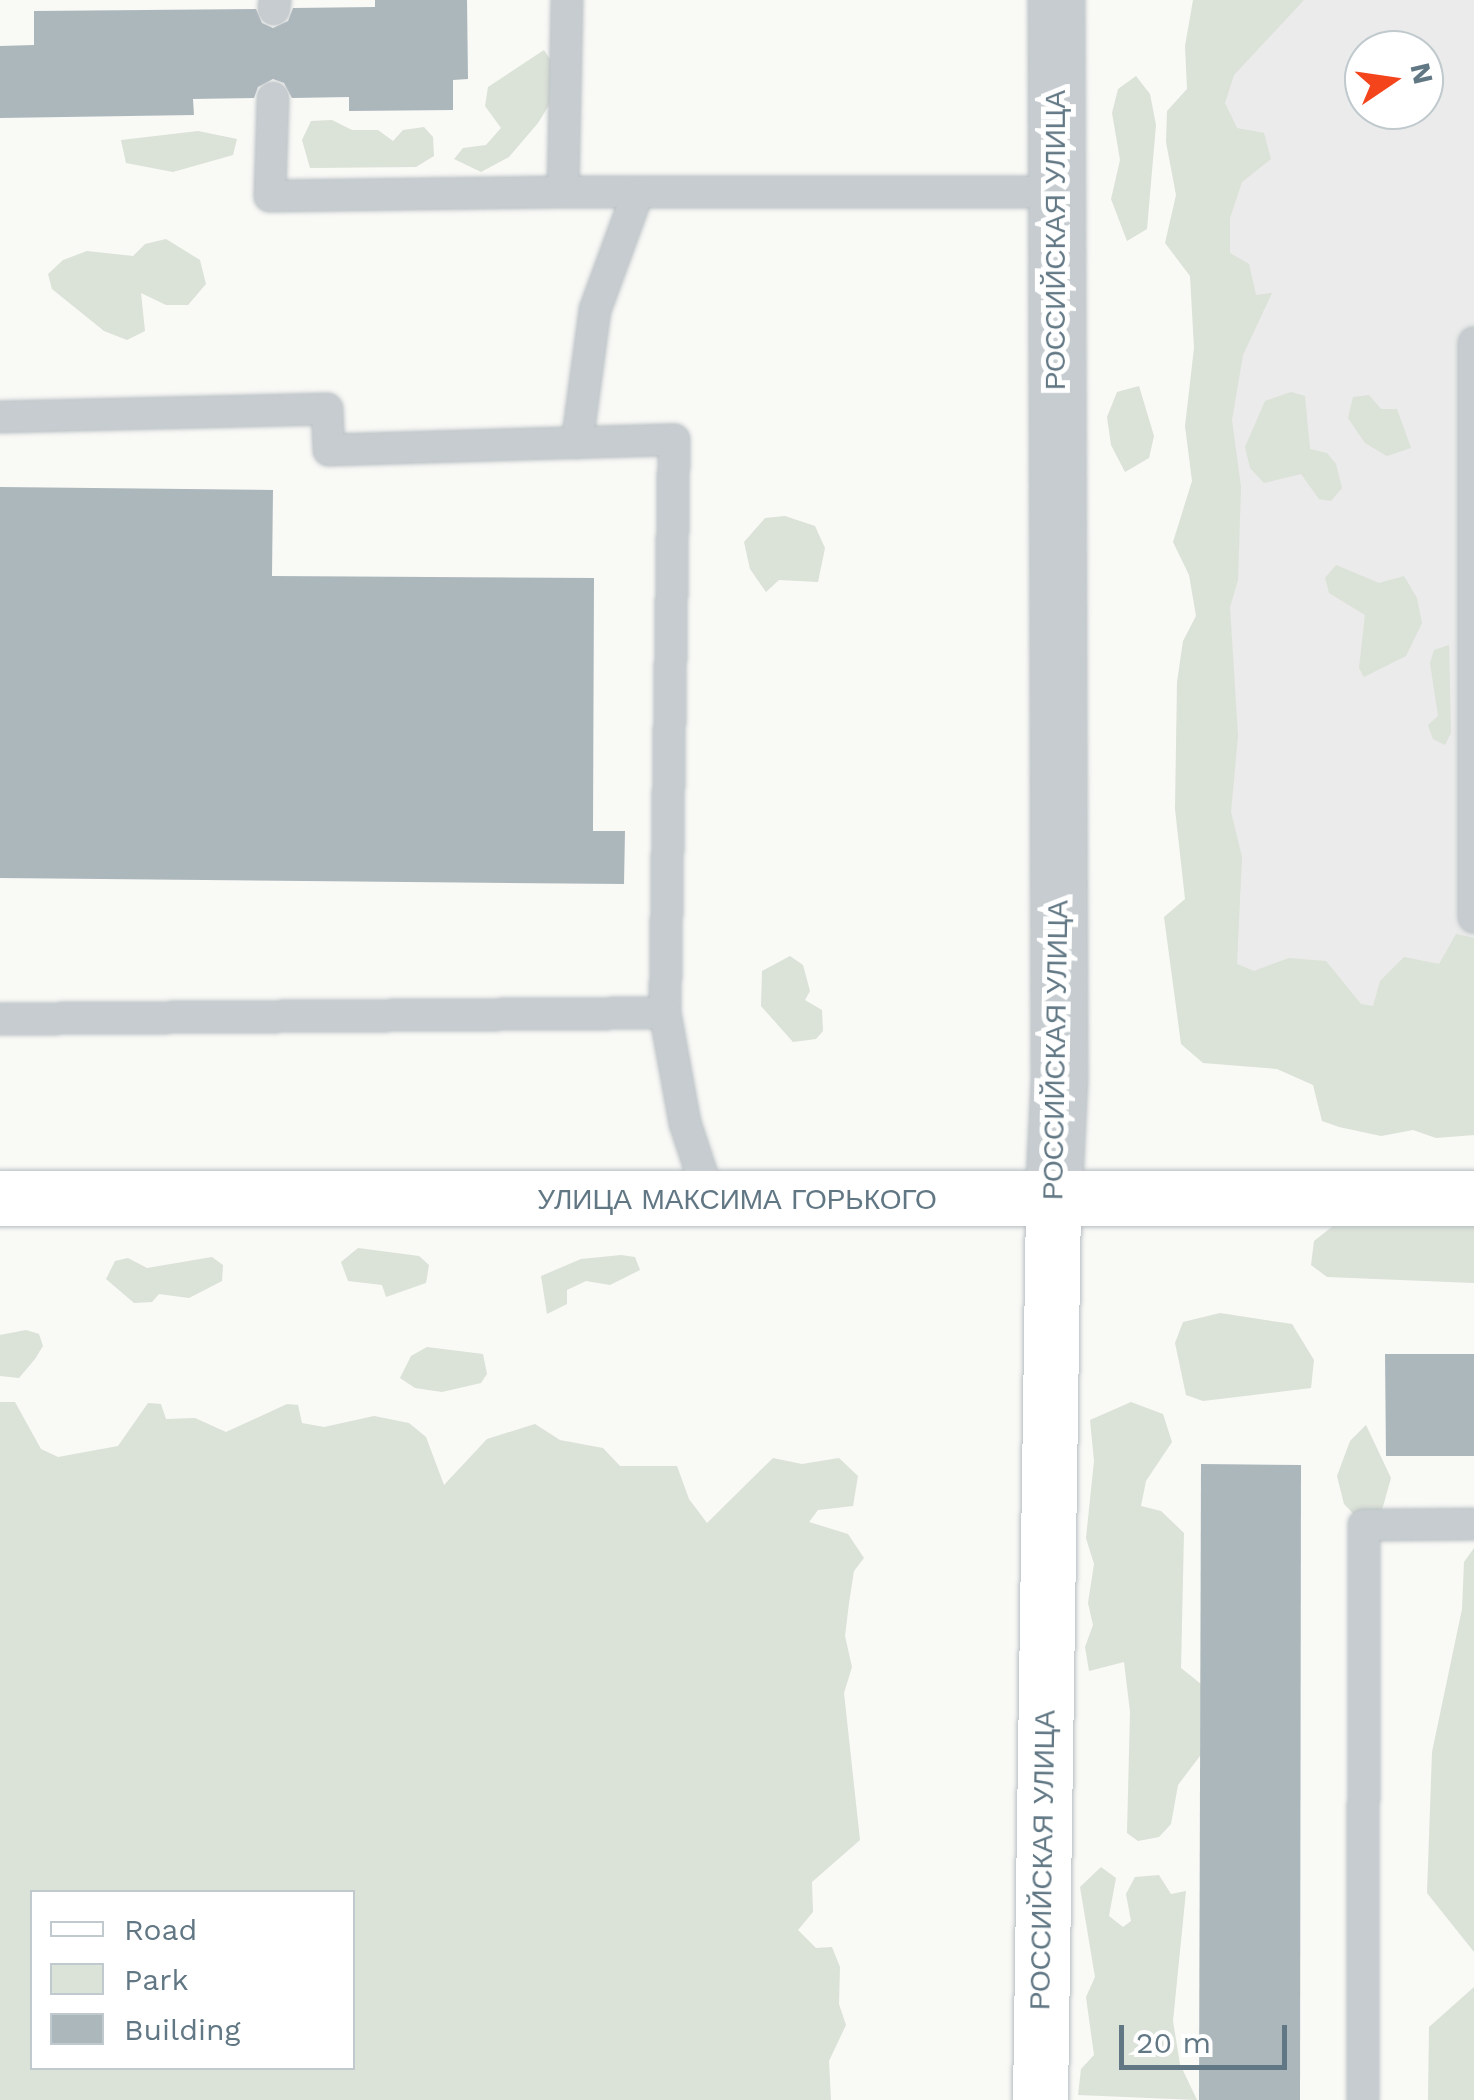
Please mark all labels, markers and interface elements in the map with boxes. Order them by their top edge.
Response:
north arrow [1344,30,1444,130]
text: N [1403,60,1440,87]
street label: РОССИЙСКАЯ УЛИЦА [1039,90,1073,390]
street label: РОССИЙСКАЯ УЛИЦА [1037,900,1075,1200]
street label: УЛИЦА МАКСИМА ГОРЬКОГО [537,1183,937,1217]
street label: РОССИЙСКАЯ УЛИЦА [1024,1710,1062,2010]
legend [30,1890,355,2070]
text: Road [124,1912,197,1947]
text: Park [124,1962,189,1997]
scale bar [1124,2005,1292,2067]
text: Building [124,2012,241,2047]
text: 20 m [1136,2025,1211,2060]

